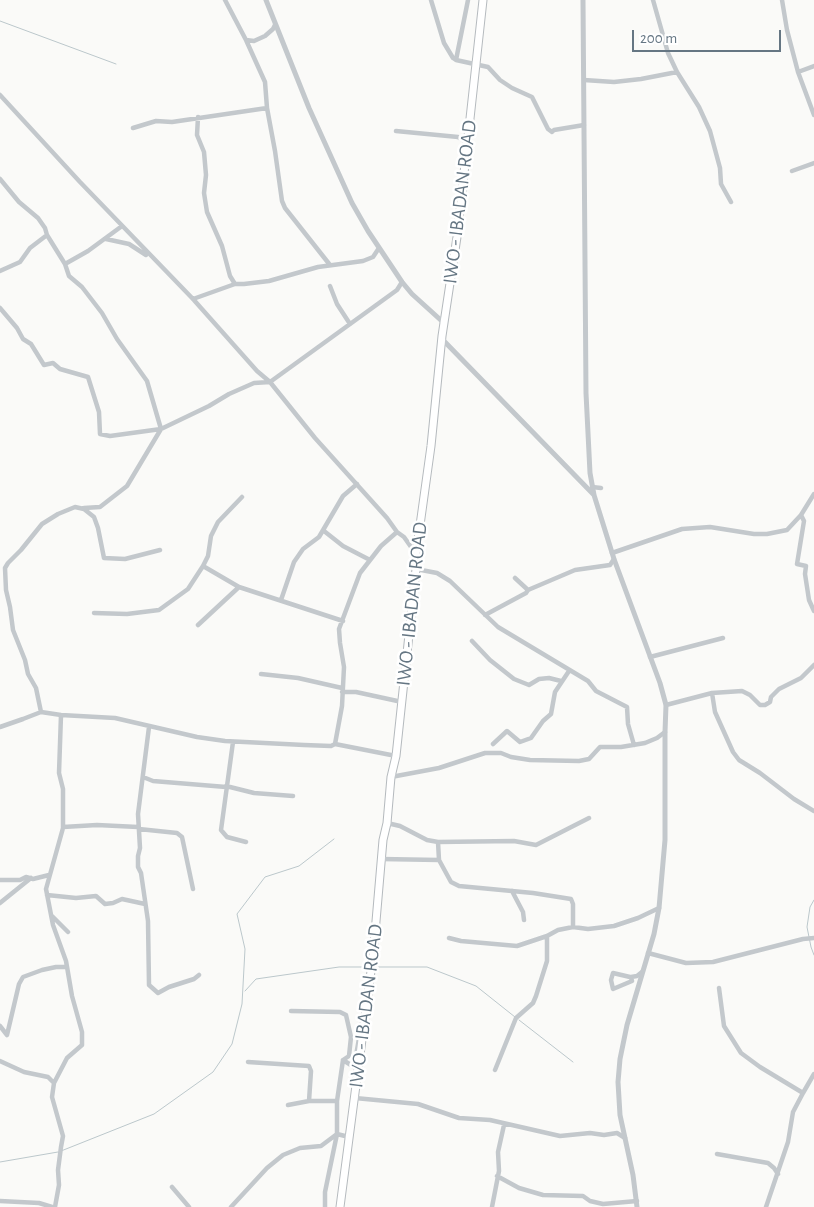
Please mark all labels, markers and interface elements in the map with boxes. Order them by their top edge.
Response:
scale bar [634,20,783,52]
text: 200 m [640,31,677,46]
street label: IWO - IBADAN ROAD [438,119,482,285]
street label: IWO - IBADAN ROAD [391,521,433,687]
street label: IWO - IBADAN ROAD [344,923,388,1089]

